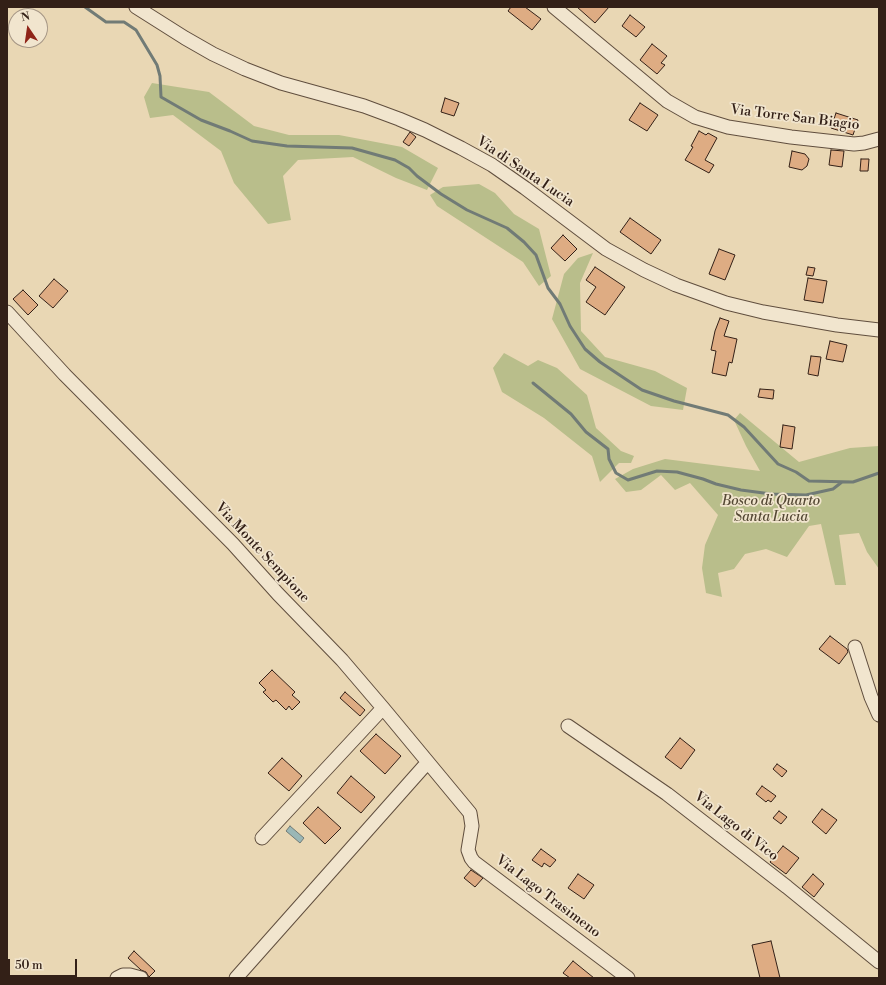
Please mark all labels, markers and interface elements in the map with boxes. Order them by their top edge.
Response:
north arrow [8,8,48,48]
text: N [20,9,31,25]
street label: Via Torre San Biagio [729,102,861,134]
street label: Via di Santa Lucia [473,133,577,211]
park label: Bosco di Quarto Santa Lucia [722,494,820,526]
street label: Via Monte Sempione [211,500,313,606]
street label: Via Lago di Vico [690,789,782,865]
street label: Via Lago Trasimeno [492,852,604,942]
scale bar [10,951,79,977]
text: 50 m [15,958,43,973]

